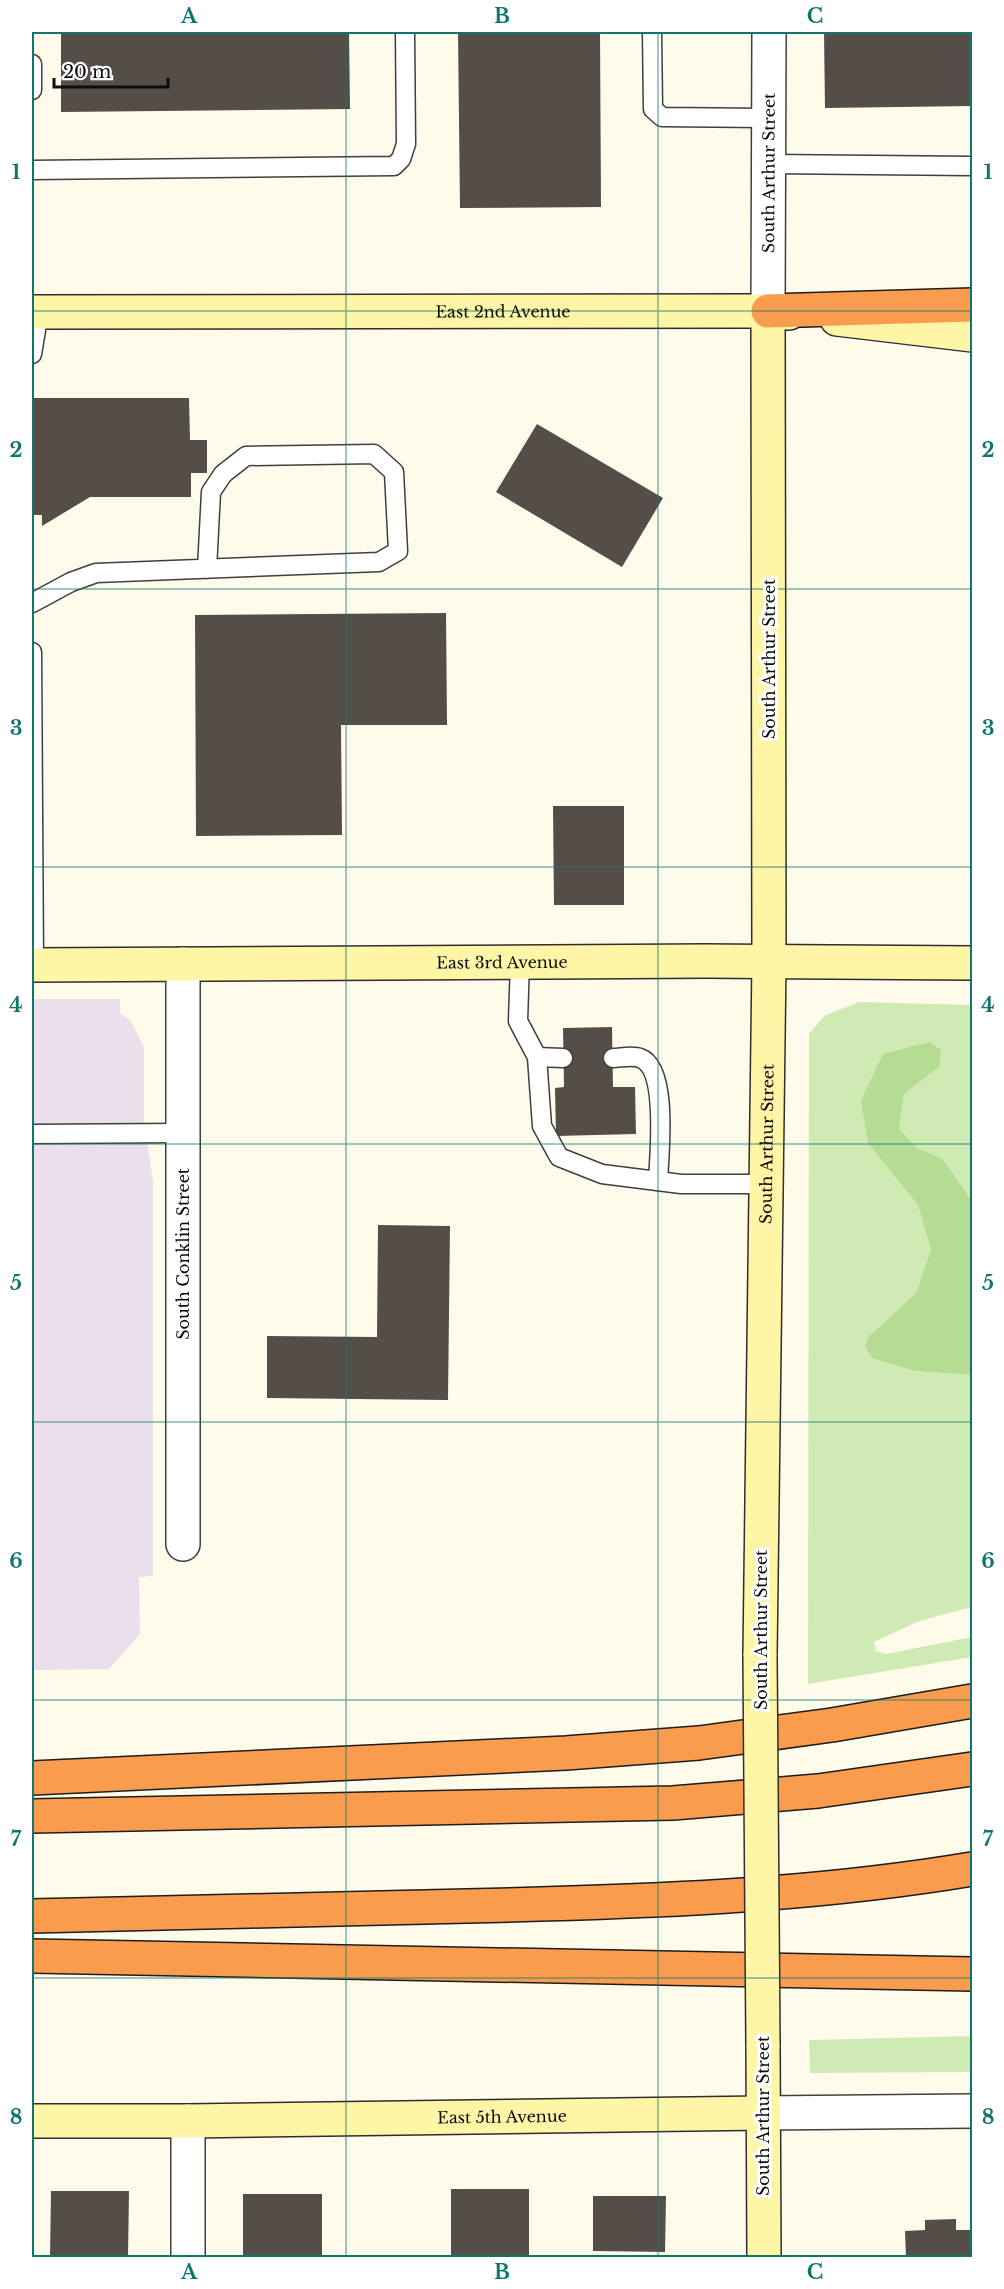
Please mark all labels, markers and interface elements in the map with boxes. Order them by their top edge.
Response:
text: A [180,4,198,28]
text: B [494,4,510,28]
text: C [807,4,823,28]
scale bar [54,51,168,89]
text: 20 m [63,61,111,83]
street label: South Arthur Street [758,93,779,253]
text: 1 [12,160,21,184]
text: 1 [984,160,993,184]
street label: East 2nd Avenue [435,301,571,321]
text: 2 [9,438,23,462]
text: 2 [981,438,995,462]
street label: South Arthur Street [759,579,779,739]
text: 3 [10,716,22,740]
text: 3 [982,716,994,740]
street label: East 3rd Avenue [436,952,568,973]
text: 4 [9,993,23,1017]
text: 4 [981,993,995,1017]
street label: South Arthur Street [756,1064,778,1224]
street label: South Conklin Street [173,1168,193,1340]
text: 5 [10,1271,22,1295]
text: 5 [982,1271,994,1295]
text: 6 [9,1549,23,1573]
text: 6 [981,1549,995,1573]
street label: South Arthur Street [751,1550,771,1710]
text: 7 [11,1827,22,1851]
text: 7 [983,1827,994,1851]
street label: South Arthur Street [753,2036,773,2196]
text: 8 [10,2105,22,2129]
text: 8 [982,2105,994,2129]
street label: East 5th Avenue [437,2106,567,2128]
text: A [180,2260,198,2284]
text: B [494,2260,510,2284]
text: C [807,2260,823,2284]

